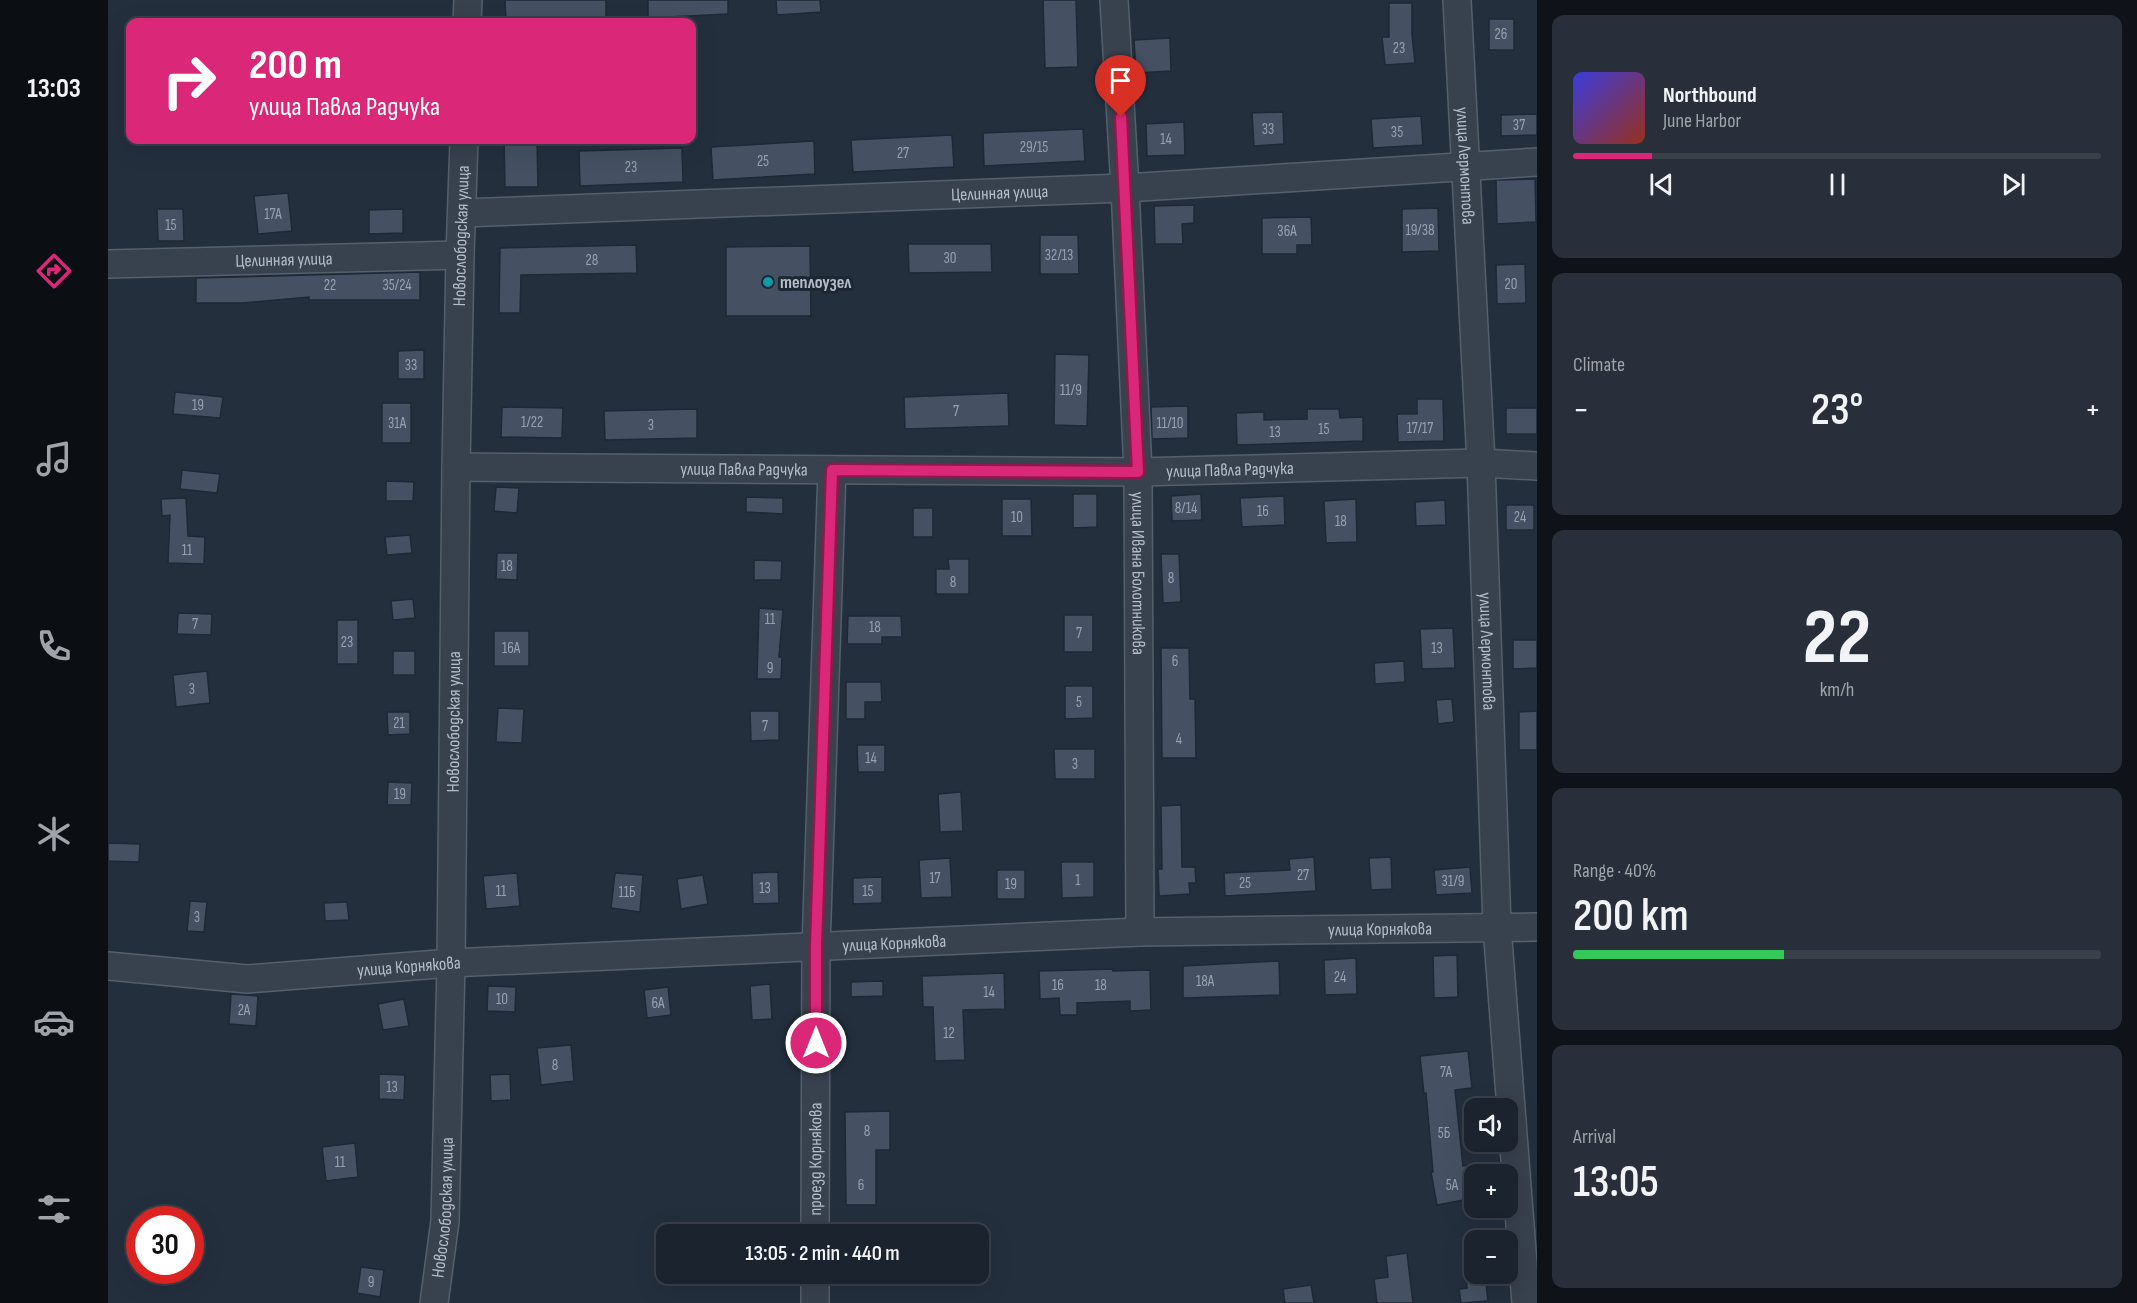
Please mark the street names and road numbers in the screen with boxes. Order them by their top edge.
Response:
street label: улица Лермонтова [1452,106,1479,225]
street label: Новослободская улица [449,165,474,307]
street label: Целинная улица [951,180,1049,205]
street label: Целинная улица [235,248,333,271]
street label: улица Павла Радчука [1166,457,1294,482]
street label: улица Павла Радчука [680,458,808,480]
street label: улица Ивана Болотникова [1128,492,1149,655]
street label: улица Лермонтова [1475,592,1500,711]
street label: Новослободская улица [442,651,465,792]
street label: улица Корнякова [1328,918,1432,940]
street label: улица Корнякова [842,930,947,956]
street label: улица Корнякова [356,952,461,981]
street label: проезд Корнякова [805,1103,826,1215]
street label: Новослободская улица [427,1137,457,1279]

